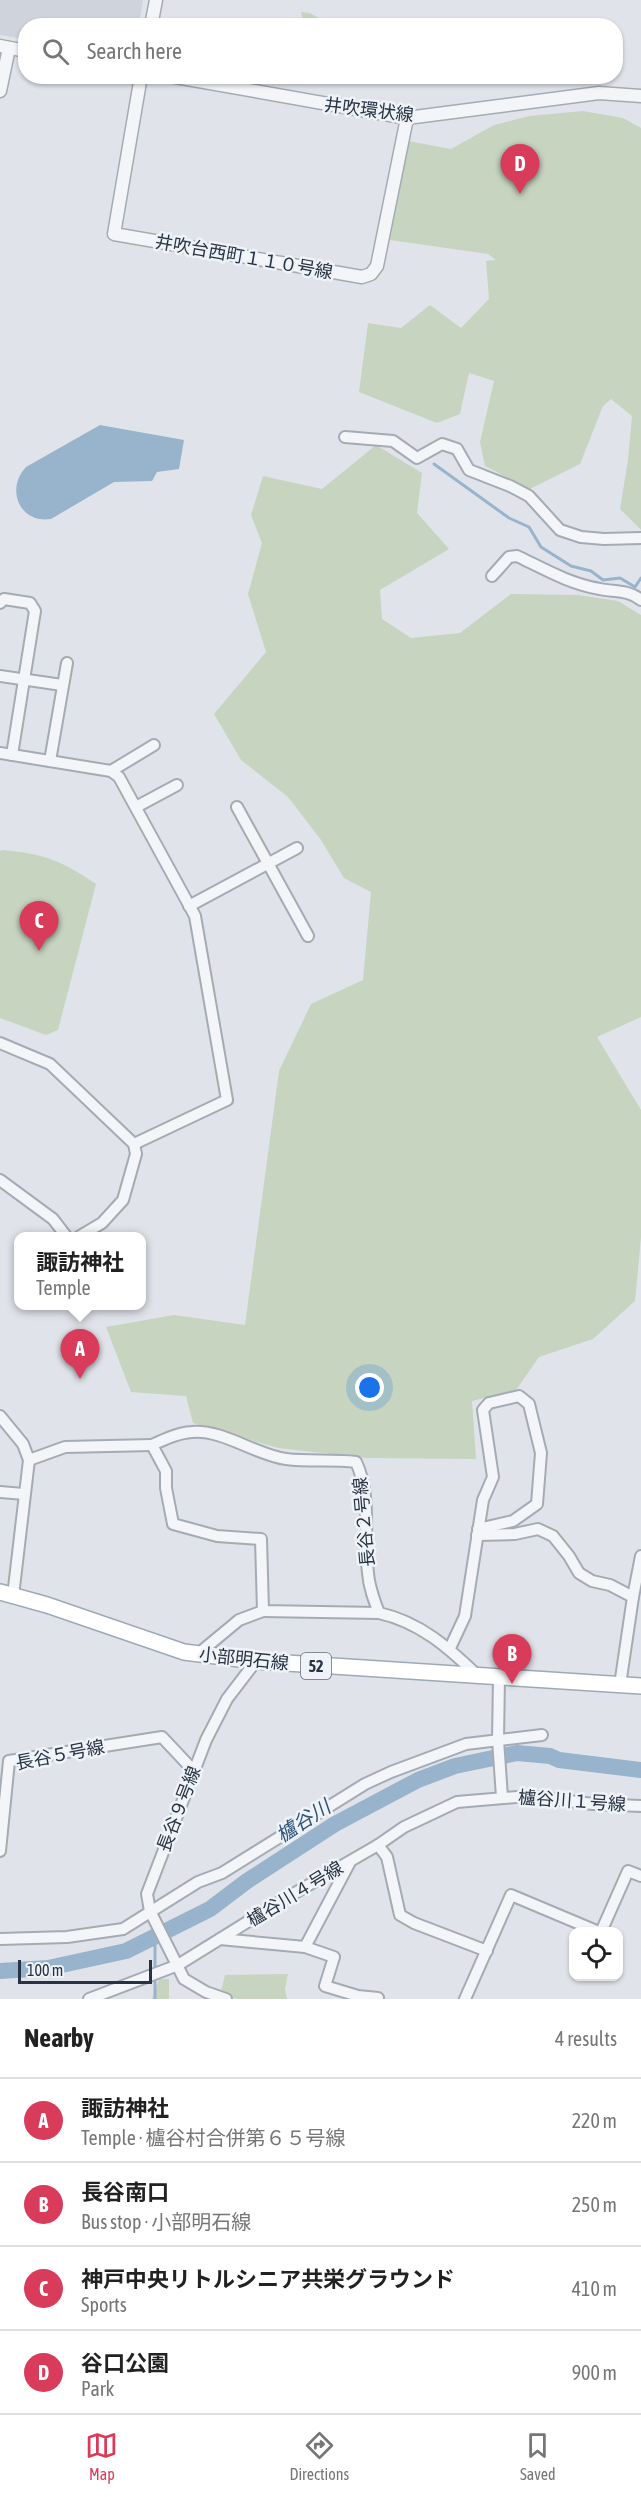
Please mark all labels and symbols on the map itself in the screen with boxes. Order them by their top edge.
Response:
street label: 井吹環状線 [323,94,415,125]
pin: D [500,144,540,194]
street label: 井吹台西町１１０号線 [154,231,335,282]
pin: C [20,902,58,951]
pin: A [60,1330,100,1379]
your location [355,1373,384,1402]
street label: 長谷２号線 [349,1476,378,1568]
pin: B [492,1634,532,1684]
street label: 小部明石線 [198,1643,290,1674]
road number: 52 [301,1653,331,1679]
street label: 長谷５号線 [14,1736,106,1773]
street label: 長谷９号線 [153,1763,204,1855]
street label: 櫨谷川１号線 [517,1786,627,1815]
water label: 櫨谷川 [271,1794,336,1847]
street label: 櫨谷川４号線 [243,1857,346,1930]
scale bar [18,1957,152,1984]

